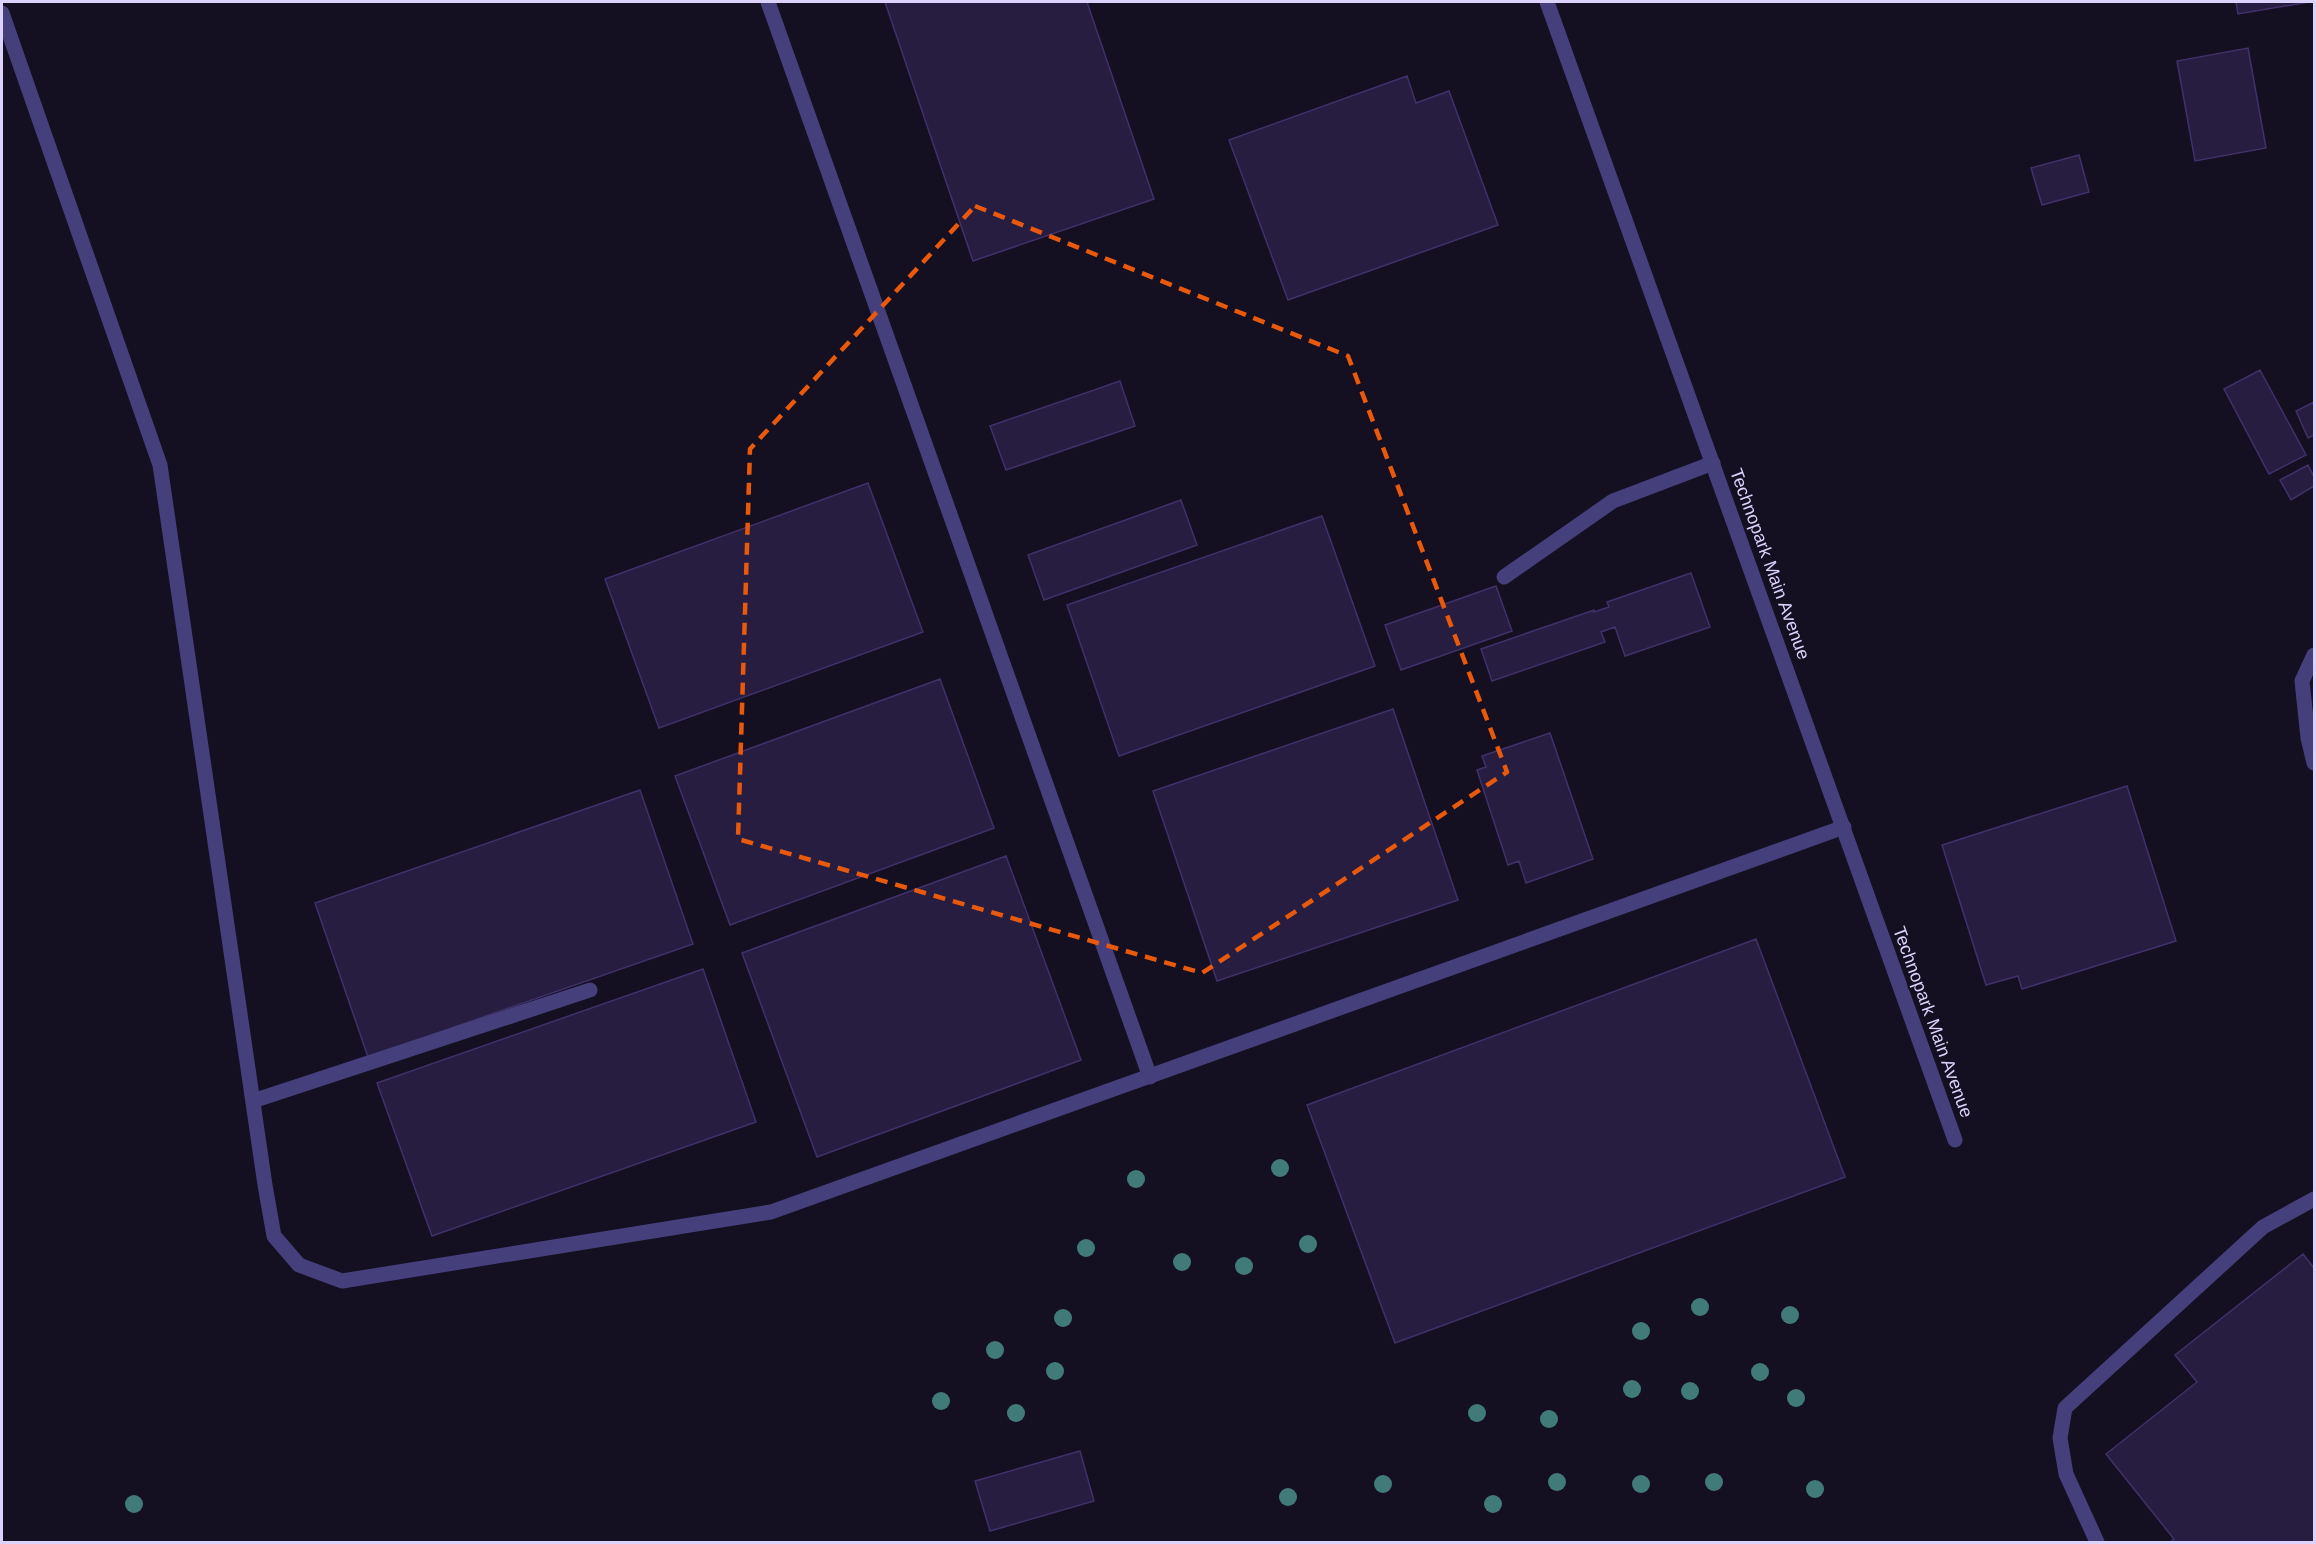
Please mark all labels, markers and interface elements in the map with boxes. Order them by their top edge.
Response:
street label: Technopark Main Avenue [1726,466,1814,662]
street label: Technopark Main Avenue [1889,924,1977,1120]

